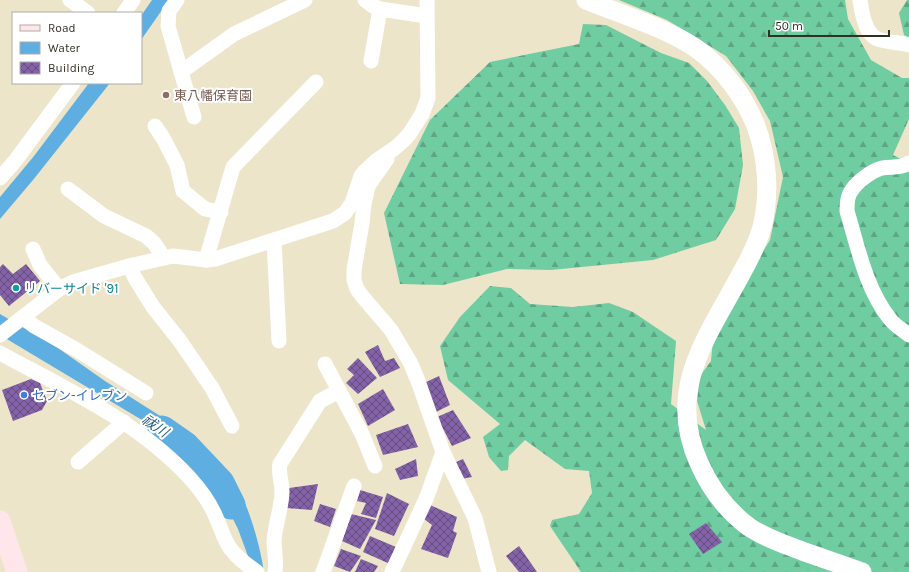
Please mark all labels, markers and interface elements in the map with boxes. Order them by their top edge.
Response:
legend [12,12,142,84]
scale bar [769,12,889,38]
text: 50 m [775,19,803,33]
text: Road [48,21,76,35]
text: Water [48,41,81,55]
text: Building [48,61,95,75]
place label: 東八幡保育園 [174,88,252,103]
marker: 東八幡保育園 [161,90,171,100]
place label: リバーサイド '91 [24,281,118,296]
marker: リバーサイド '91 [11,283,21,293]
place label: セブン-イレブン [32,388,128,403]
marker: セブン-イレブン [19,390,29,400]
water label: 祓川 [139,411,173,442]

